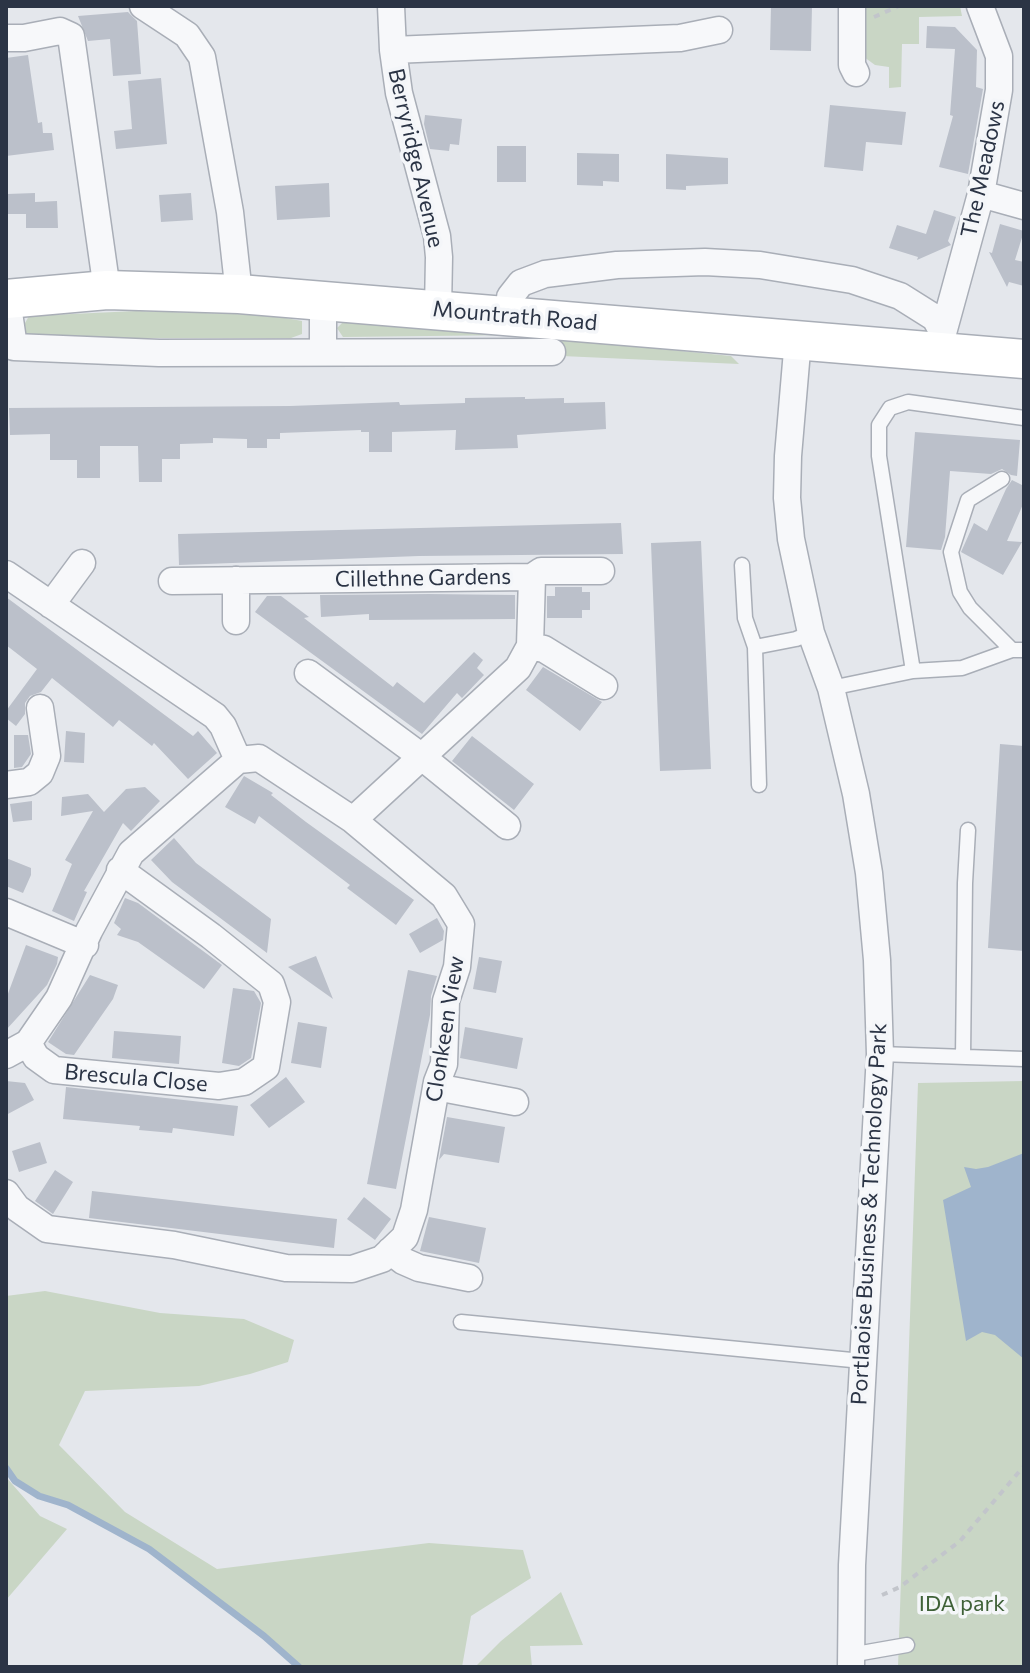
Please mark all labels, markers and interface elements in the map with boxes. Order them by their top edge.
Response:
street label: Berryridge Avenue [383,66,449,250]
street label: The Meadows [956,98,1010,240]
street label: Mountrath Road [431,296,599,336]
street label: Cillethne Gardens [335,563,511,593]
street label: Clonkeen View [420,954,470,1104]
street label: Portlaoise Business & Technology Park [846,1022,892,1406]
street label: Brescula Close [63,1059,209,1097]
park label: IDA park [919,1591,1005,1617]

